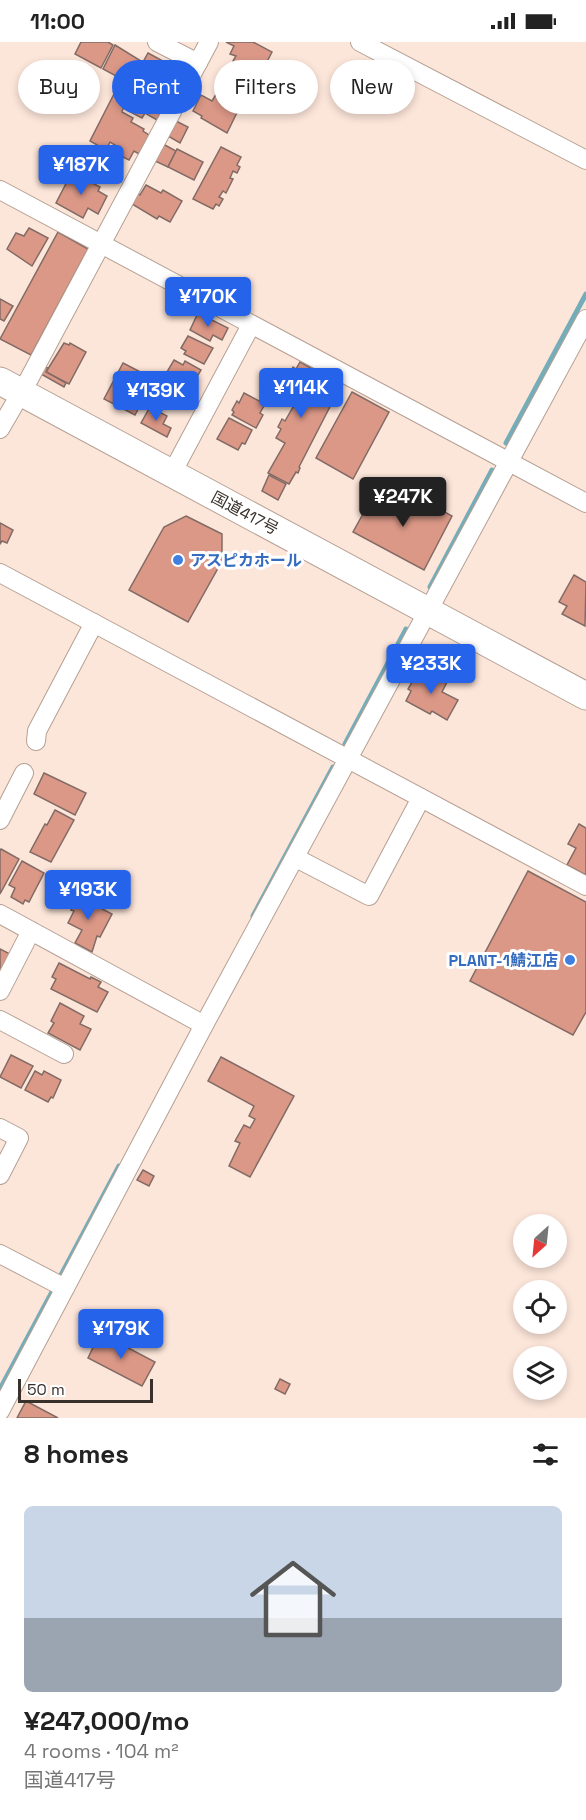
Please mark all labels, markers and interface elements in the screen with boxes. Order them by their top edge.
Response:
text: 11:00 [30,7,85,35]
chip: Buy [18,60,100,114]
chip: Rent [112,60,202,114]
chip: Filters [214,60,318,114]
chip: New [330,60,415,114]
pin: ¥187K [39,145,123,196]
text: ¥187K [53,151,109,177]
pin: ¥170K [166,277,250,328]
text: ¥170K [179,283,237,309]
pin: ¥114K [259,368,343,419]
pin: ¥139K [114,371,198,422]
text: ¥114K [273,374,329,400]
text: ¥139K [127,377,185,403]
pin: ¥247K [361,477,445,528]
text: ¥247K [373,483,433,509]
street label: 国道417号 [208,487,282,539]
place label: アスピカホール [190,550,302,571]
marker: アスピカホール [171,553,185,567]
pin: ¥233K [389,644,473,695]
text: ¥233K [400,650,462,676]
pin: ¥193K [46,870,130,921]
text: ¥193K [59,876,117,902]
place label: PLANT-1鯖江店 [448,950,558,971]
marker: PLANT-1鯖江店 [563,953,577,967]
north arrow [513,1214,567,1268]
map controls [513,1214,567,1400]
button: locate [513,1280,567,1334]
pin: ¥179K [79,1309,163,1360]
text: ¥179K [92,1315,150,1341]
button: layers [513,1346,567,1400]
scale bar [18,1376,153,1404]
text: 50 m [27,1379,65,1400]
text: 8 homes [24,1437,129,1471]
icon: filters [529,1438,562,1471]
icon: home [239,1545,347,1653]
text: ¥247,000/mo [24,1704,189,1738]
text: 4 rooms · 104 m² [24,1738,179,1764]
text: 国道417号 [24,1767,116,1793]

